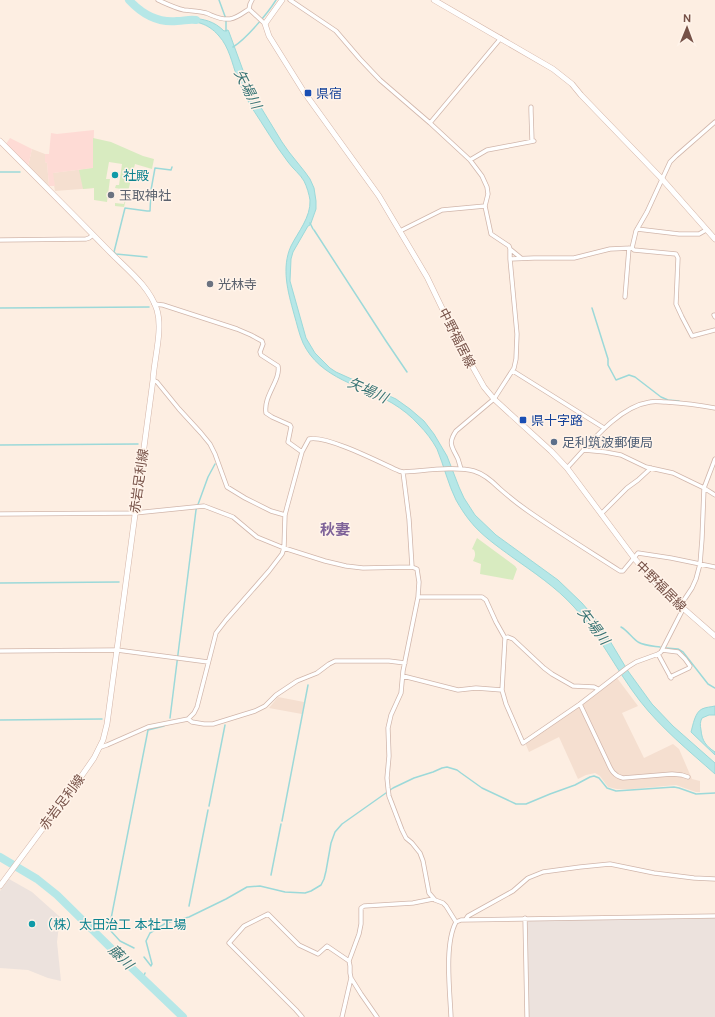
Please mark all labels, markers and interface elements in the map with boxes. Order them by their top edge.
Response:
north arrow [667,8,707,48]
text: N [683,11,691,25]
water label: 矢場川 [230,66,266,114]
place label: 県宿 [316,85,342,102]
marker: 県宿 [303,88,313,98]
place label: 社殿 [123,167,149,184]
marker: 社殿 [110,170,120,180]
place label: 玉取神社 [119,187,171,204]
marker: 玉取神社 [106,190,116,200]
place label: 光林寺 [218,276,257,293]
marker: 光林寺 [205,279,215,289]
street label: 中野福居線 [435,305,479,371]
water label: 矢場川 [345,373,393,408]
place label: 県十字路 [531,412,583,429]
marker: 県十字路 [518,415,528,425]
place label: 足利筑波郵便局 [562,434,653,451]
marker: 足利筑波郵便局 [549,437,559,447]
street label: 赤岩足利線 [126,448,152,514]
district label: 秋妻 [320,520,350,540]
street label: 中野福居線 [632,557,690,615]
water label: 矢場川 [574,604,615,650]
street label: 赤岩足利線 [36,771,88,833]
place label: （株）太田治工 本社工場 [40,916,186,933]
marker: （株）太田治工 本社工場 [27,919,37,929]
water label: 藤川 [105,941,139,975]

